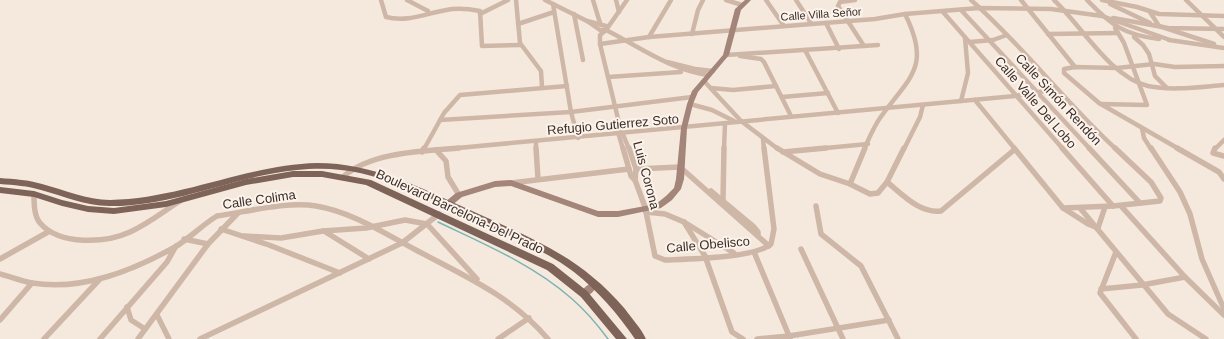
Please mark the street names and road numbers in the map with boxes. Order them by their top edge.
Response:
street label: Calle Villa Señor [780,5,862,23]
street label: Calle Simón Rendón [1012,51,1105,148]
street label: Calle Valle Del Lobo [992,53,1080,151]
street label: Refugio Gutierrez Soto [547,111,680,138]
street label: Luis Corona [630,139,663,212]
street label: Boulevard Barcelona-Del Prado [374,166,546,257]
street label: Calle Colima [222,187,297,212]
street label: Calle Obelisco [666,233,750,256]

